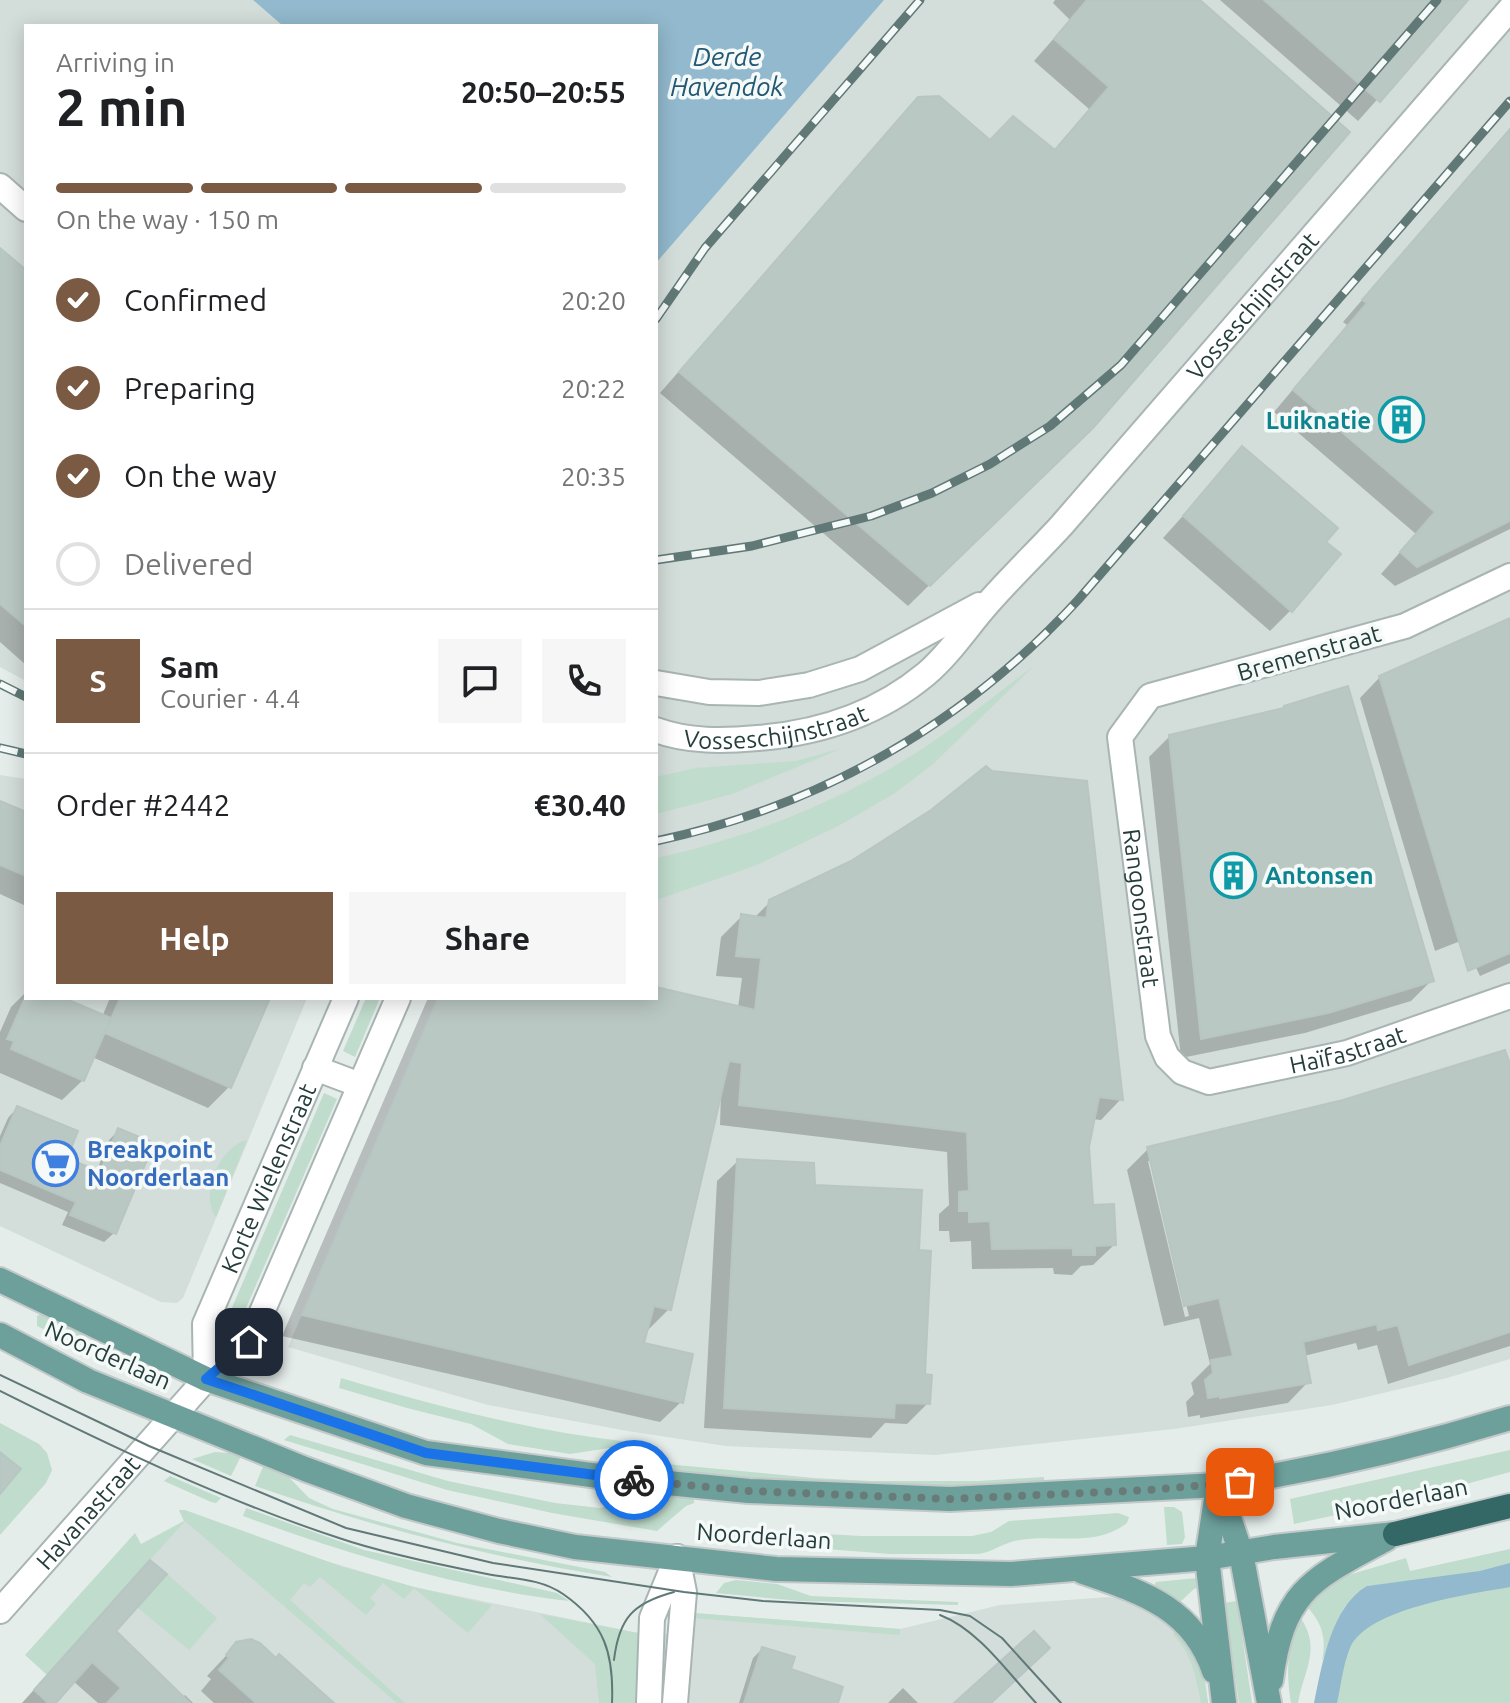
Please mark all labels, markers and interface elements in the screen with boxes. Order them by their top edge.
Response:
water label: Derde Havendok [670,42,784,101]
text: Arriving in [56,48,175,77]
text: 20:50–20:55 [461,75,626,109]
text: 2 min [56,78,187,136]
text: On the way · 150 m [56,205,279,234]
street label: Vosseschijnstraat [1181,226,1324,385]
icon: check [56,278,100,322]
text: Confirmed [124,283,267,317]
text: 20:20 [561,286,626,315]
icon: check [56,366,100,410]
text: Preparing [124,371,256,405]
text: 20:22 [561,374,626,403]
building icon: Luiknatie [1378,396,1426,444]
place label: Luiknatie [1266,407,1371,434]
icon: check [56,454,100,498]
text: On the way [124,459,277,493]
text: 20:35 [561,462,626,491]
text: Delivered [124,547,253,581]
street label: Bremenstraat [1234,619,1385,686]
button: chat [438,639,522,723]
button: phone [542,639,626,723]
text: Sam [160,650,219,684]
text: S [89,664,107,698]
text: Courier · 4.4 [160,684,300,713]
street label: Vosseschijnstraat [682,699,872,753]
text: Order #2442 [56,788,230,822]
text: €30.40 [534,788,626,822]
street label: Rangoonstraat [1118,827,1165,990]
building icon: Antonsen [1210,851,1258,899]
place label: Antonsen [1265,862,1374,889]
button: Help [56,892,333,984]
button: Share [349,892,626,984]
street label: Haïfastraat [1287,1020,1409,1078]
street label: Korte Wielenstraat [215,1079,321,1277]
place label: Breakpoint Noorderlaan [87,1136,229,1191]
supermarket icon: Breakpoint Noorderlaan [32,1139,80,1187]
pin [215,1308,283,1376]
street label: Noorderlaan [41,1315,175,1395]
icon: home [227,1320,271,1364]
courier [594,1440,674,1520]
pin [1206,1448,1274,1516]
street label: Havanastraat [30,1450,145,1574]
icon: bike [612,1458,656,1502]
icon: bag [1218,1460,1262,1504]
street label: Noorderlaan [1332,1473,1470,1525]
street label: Noorderlaan [696,1518,832,1554]

